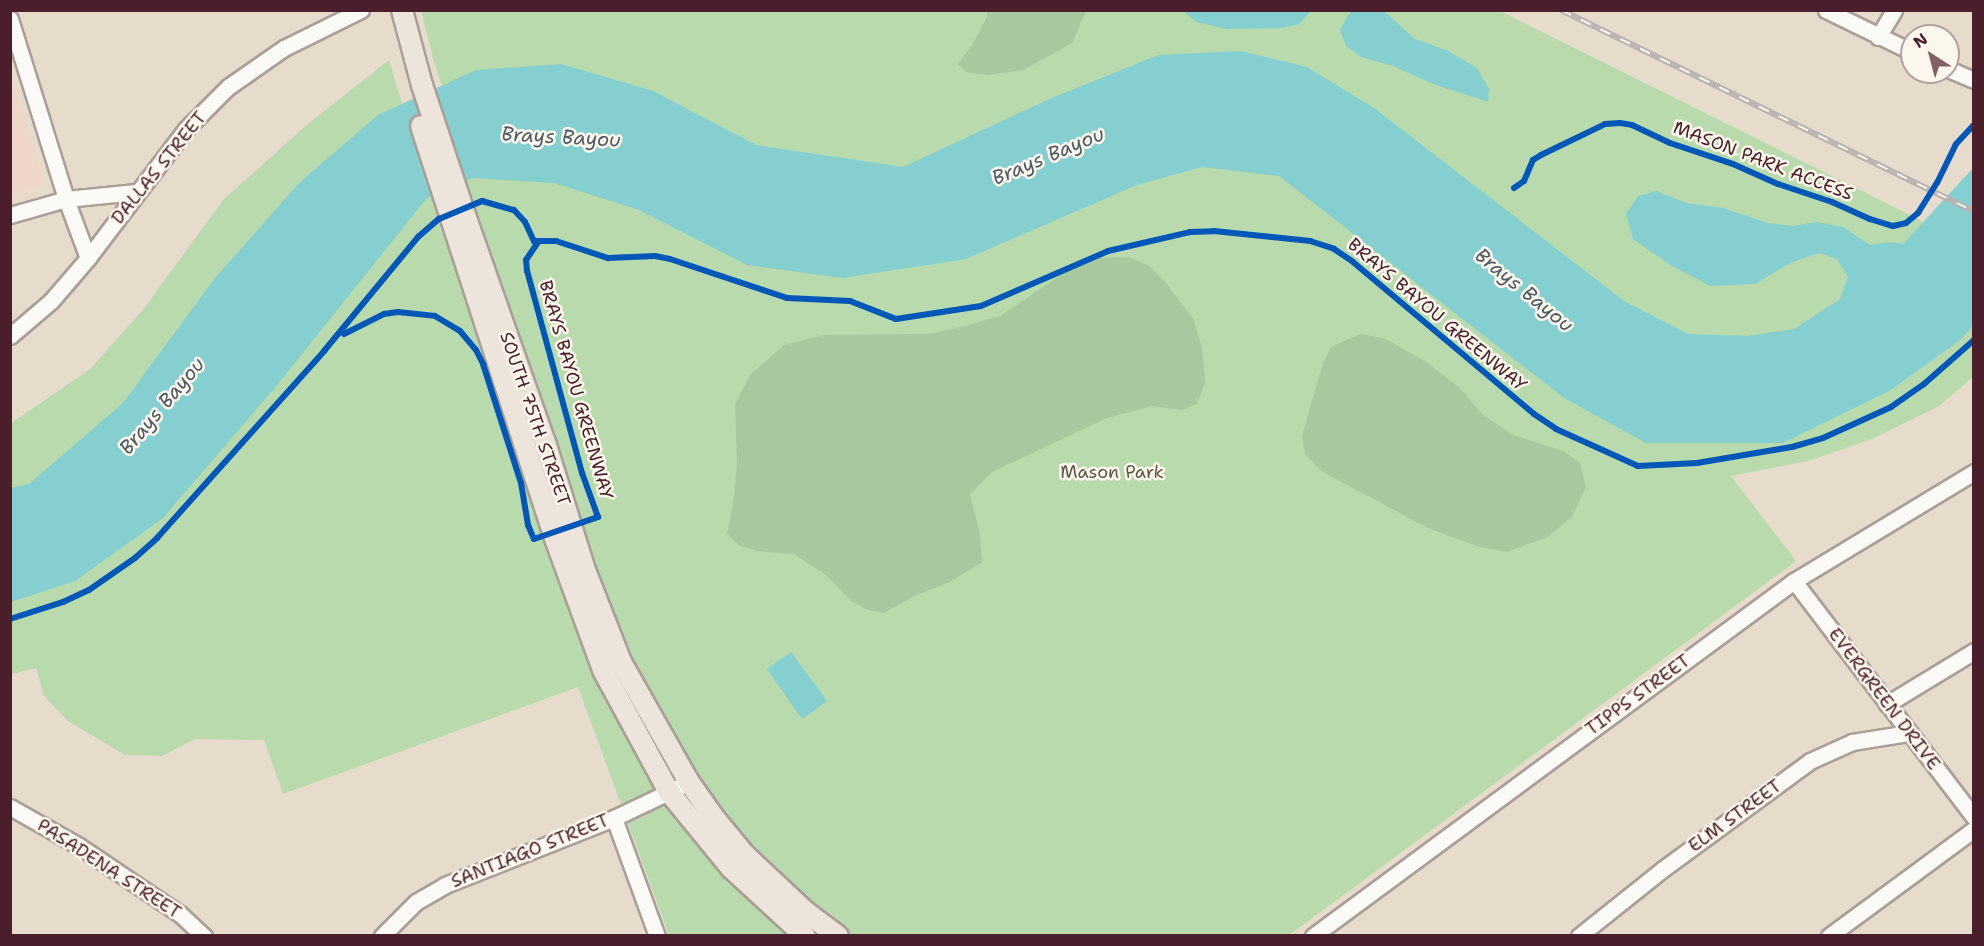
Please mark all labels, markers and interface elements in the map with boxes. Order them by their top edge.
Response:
north arrow [1900,24,1960,84]
text: N [1909,28,1932,53]
street label: DALLAS STREET [107,107,211,229]
street label: MASON PARK ACCESS [1670,117,1856,205]
water label: Brays Bayou [501,122,621,152]
water label: Brays Bayou [988,122,1108,190]
street label: BRAYS BAYOU GREENWAY [1343,234,1531,396]
water label: Brays Bayou [1470,243,1578,337]
street label: BRAYS BAYOU GREENWAY [534,278,618,502]
street label: SOUTH 75TH STREET [495,329,575,509]
water label: Brays Bayou [114,352,210,460]
park label: Mason Park [1060,461,1164,483]
street label: EVERGREEN DRIVE [1824,624,1944,774]
street label: TIPPS STREET [1582,650,1694,740]
street label: ELM STREET [1684,775,1786,857]
street label: SANTIAGO STREET [448,809,612,893]
street label: PASADENA STREET [33,814,185,924]

